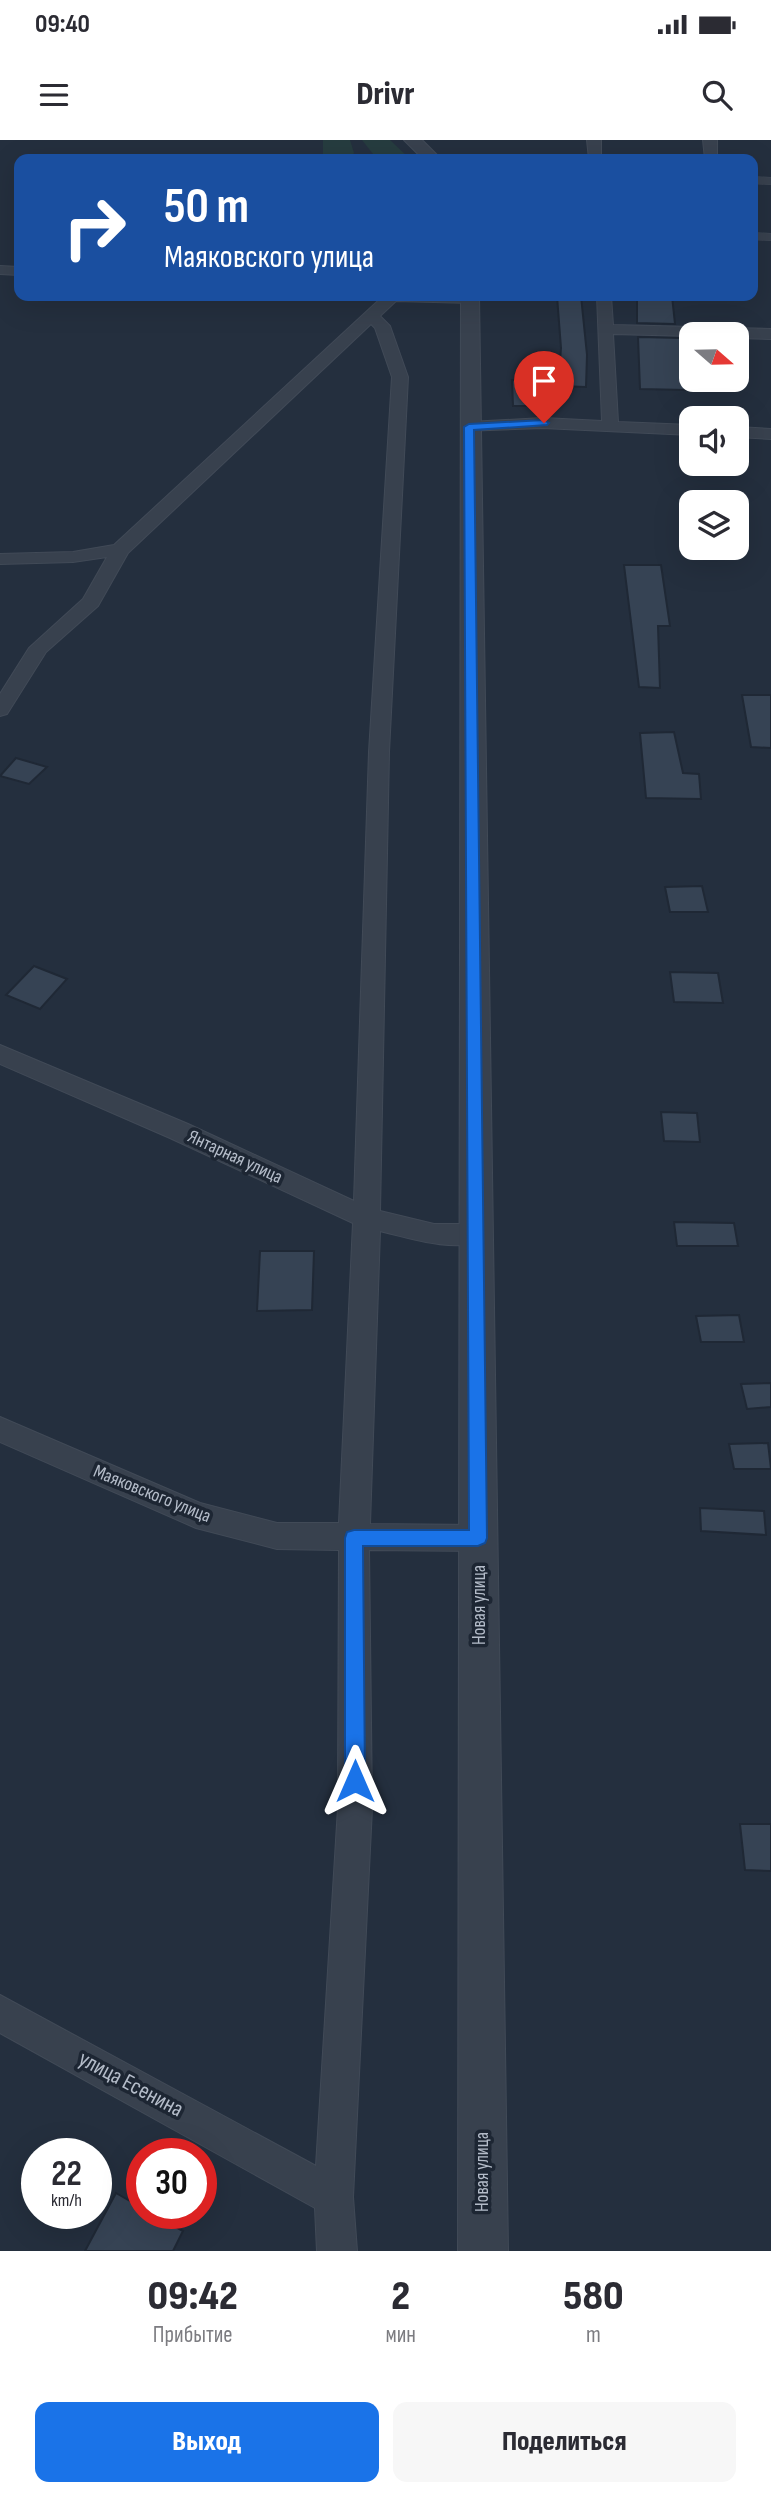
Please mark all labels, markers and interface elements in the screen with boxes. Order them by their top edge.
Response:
text: 09:40 [35,9,90,40]
text: Drivr [357,75,414,114]
icon: menu [35,76,73,114]
icon: search [698,76,736,114]
text: 50 m [164,178,249,237]
icon: right [49,182,140,273]
text: Маяковского улица [164,238,374,277]
north arrow [679,322,749,392]
map controls [679,322,749,560]
pin [514,351,574,423]
icon: arrive [525,362,563,400]
button: sound [679,406,749,476]
button: layers [679,490,749,560]
street label: Янтарная улица [184,1125,286,1189]
street label: Маяковского улица [90,1460,214,1528]
street label: Новая улица [468,1565,491,1645]
position arrow [318,1744,392,1818]
street label: улица Есенина [74,2045,188,2123]
street label: Новая улица [471,2132,494,2212]
speed limit sign: 30 [126,2138,217,2229]
text: 22 [51,2153,82,2196]
text: km/h [51,2190,82,2211]
text: 09:42 [147,2271,238,2322]
text: 2 [391,2271,410,2322]
text: 580 [563,2271,624,2322]
text: Прибытие [153,2321,233,2349]
text: мин [385,2321,416,2349]
text: m [586,2321,601,2349]
button: Выход [35,2402,379,2482]
button: Поделиться [393,2402,736,2482]

